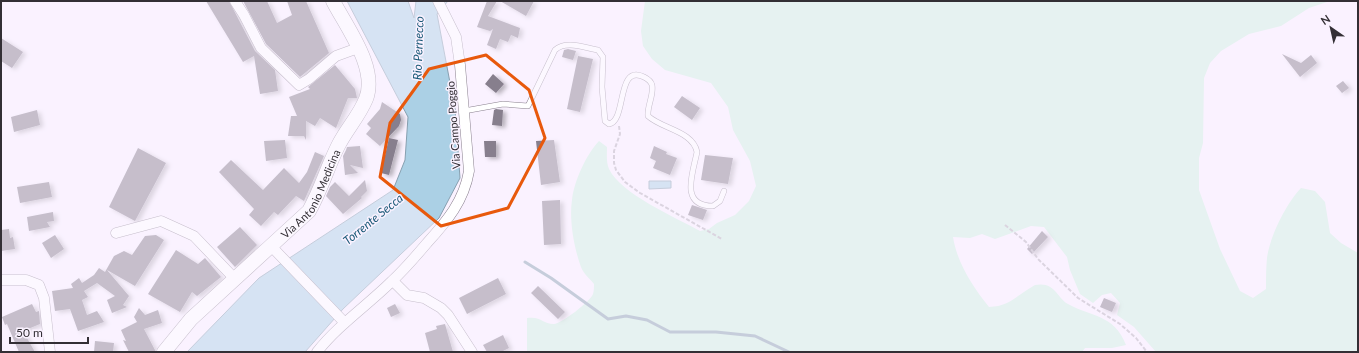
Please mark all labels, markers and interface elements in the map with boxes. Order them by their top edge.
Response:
north arrow [1311,8,1351,48]
text: N [1318,12,1332,27]
water label: Rio Pernecco [409,16,427,80]
street label: Via Campo Poggio [443,81,463,169]
street label: Via Antonio Medicina [278,147,342,240]
water label: Torrente Secca [340,190,406,248]
scale bar [10,319,88,345]
text: 50 m [16,325,43,340]

